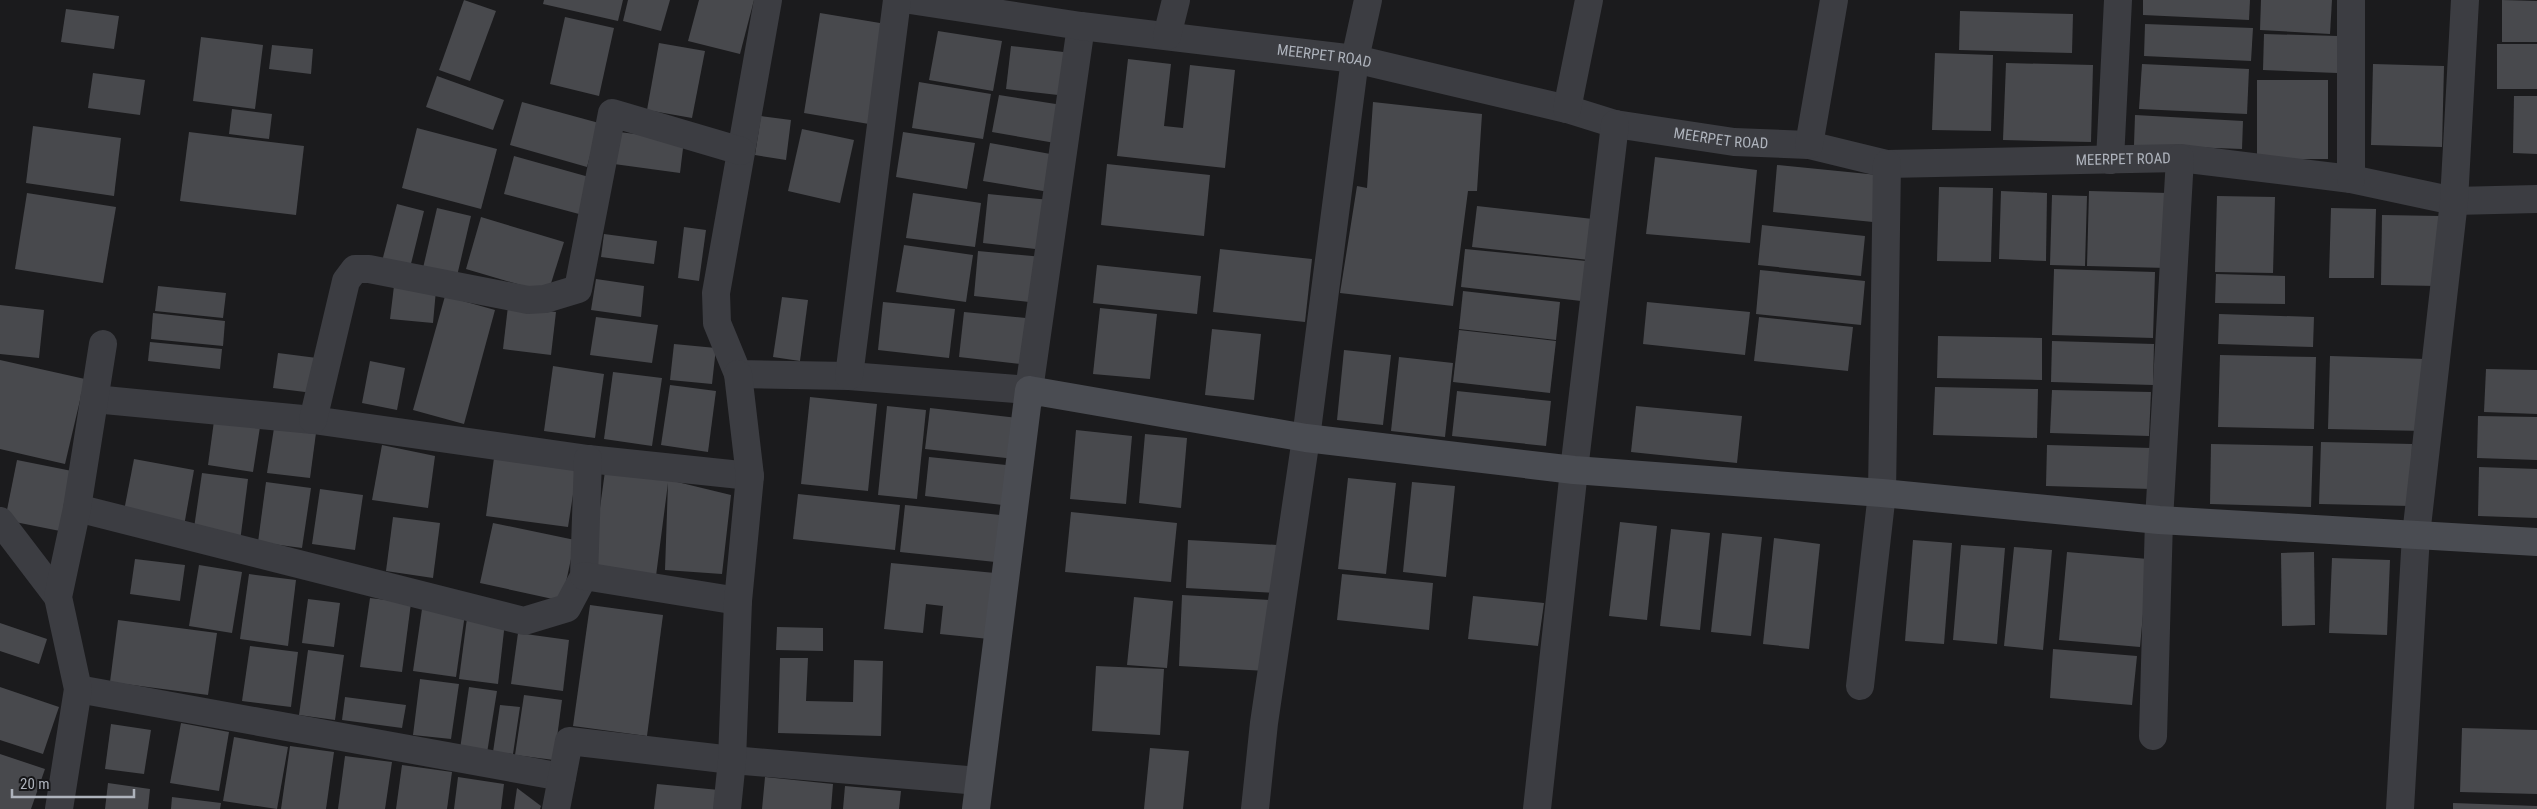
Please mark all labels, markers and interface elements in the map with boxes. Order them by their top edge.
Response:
street label: MEERPET ROAD [1276,41,1373,72]
street label: MEERPET ROAD [1672,124,1769,152]
street label: MEERPET ROAD [2075,149,2171,169]
scale bar [12,766,135,798]
text: 20 m [20,775,50,793]

